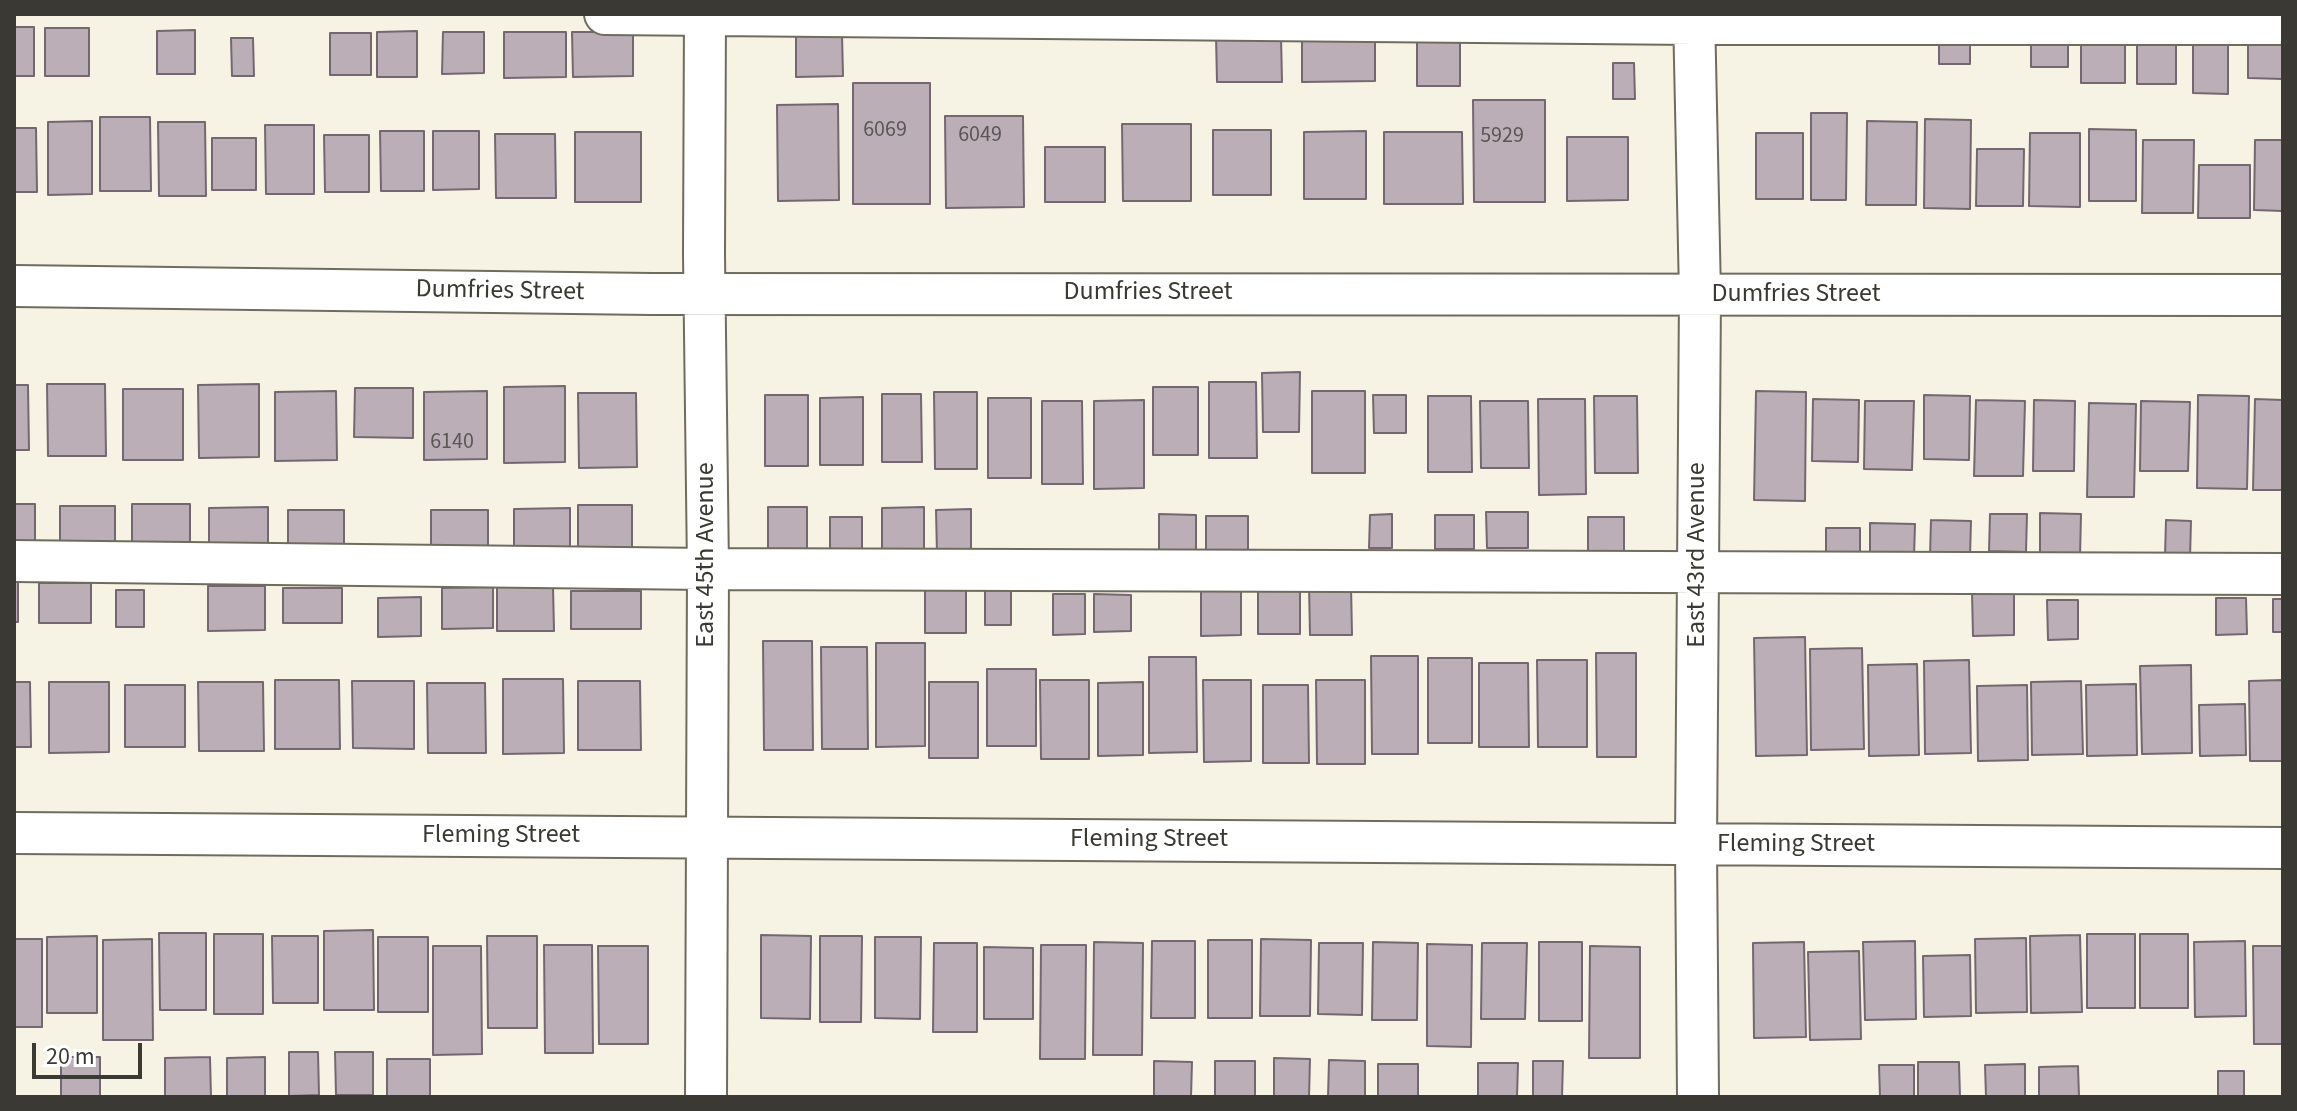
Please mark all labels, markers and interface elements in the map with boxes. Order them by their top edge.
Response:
house number: 6069 [863,118,907,144]
house number: 6049 [958,123,1002,149]
house number: 5929 [1480,124,1524,150]
street label: Dumfries Street [415,275,585,309]
street label: Dumfries Street [1064,277,1232,309]
street label: Dumfries Street [1712,279,1880,311]
house number: 6140 [430,430,474,456]
street label: East 45th Avenue [691,462,723,648]
street label: East 43rd Avenue [1682,462,1714,648]
street label: Fleming Street [422,820,580,852]
street label: Fleming Street [1070,824,1228,856]
street label: Fleming Street [1717,829,1875,861]
scale bar [36,1027,146,1077]
text: 20 m [46,1039,95,1074]

